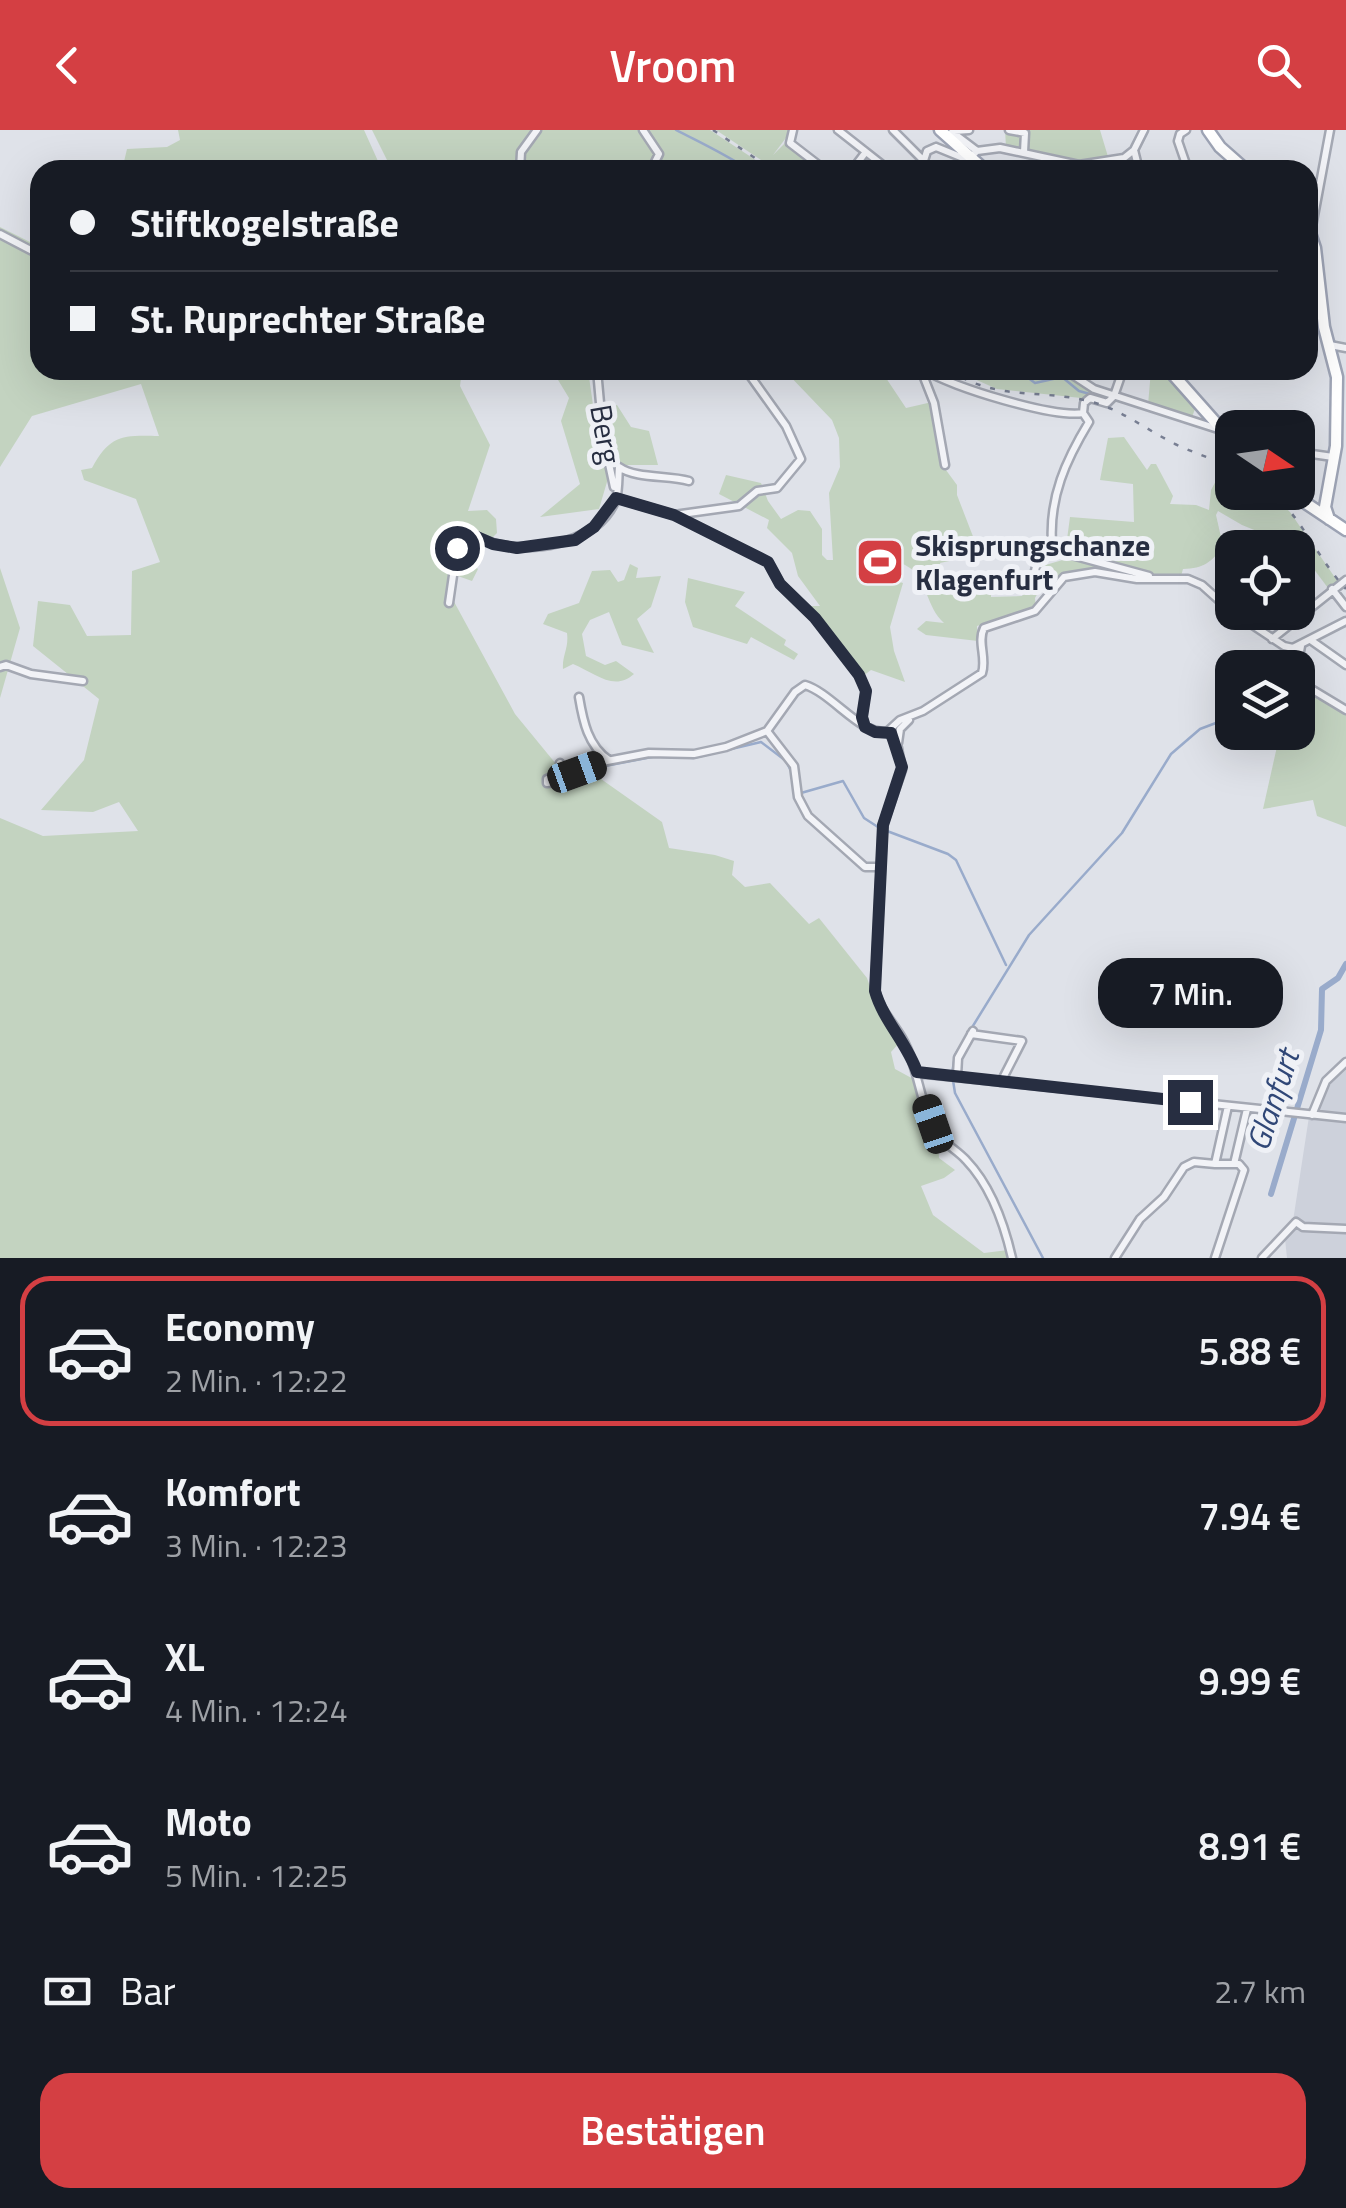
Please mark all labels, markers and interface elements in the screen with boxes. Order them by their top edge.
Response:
text: Vroom [609,31,737,99]
icon: back [40,38,95,93]
icon: search [1251,38,1306,93]
text: Stiftkogelstraße [130,194,399,252]
text: St. Ruprechter Straße [130,290,485,348]
street label: Berg [578,401,634,467]
north arrow [1215,410,1315,510]
map controls [1215,410,1315,750]
place label: Skisprungschanze Klagenfurt [915,522,1150,602]
route start [435,526,480,571]
button: locate [1215,530,1315,630]
sports icon: Skisprungschanze Klagenfurt [854,536,906,588]
button: layers [1215,650,1315,750]
car [544,748,610,796]
callout: 7 Min. [1098,957,1282,1027]
text: 7 Min. [1148,969,1233,1017]
water label: Glanfurt [1233,1040,1312,1157]
route end [1168,1080,1213,1125]
car [909,1091,957,1157]
text: Economy [165,1298,315,1356]
icon: car [45,1306,135,1396]
text: 5.88 € [1198,1322,1301,1380]
text: 2 Min. · 12:22 [165,1356,348,1404]
text: Komfort [165,1463,301,1521]
icon: car [45,1471,135,1561]
text: 7.94 € [1198,1487,1301,1545]
text: 3 Min. · 12:23 [165,1521,348,1569]
text: XL [165,1628,205,1686]
icon: car [45,1636,135,1726]
text: 9.99 € [1198,1652,1301,1710]
text: 4 Min. · 12:24 [165,1686,348,1734]
text: Moto [165,1793,252,1851]
icon: car [45,1801,135,1891]
text: 8.91 € [1198,1817,1301,1875]
text: 5 Min. · 12:25 [165,1851,348,1899]
text: Bar [120,1962,176,2020]
icon: cash [40,1964,95,2019]
text: 2.7 km [1214,1967,1306,2015]
button: Bestätigen [40,2073,1306,2188]

